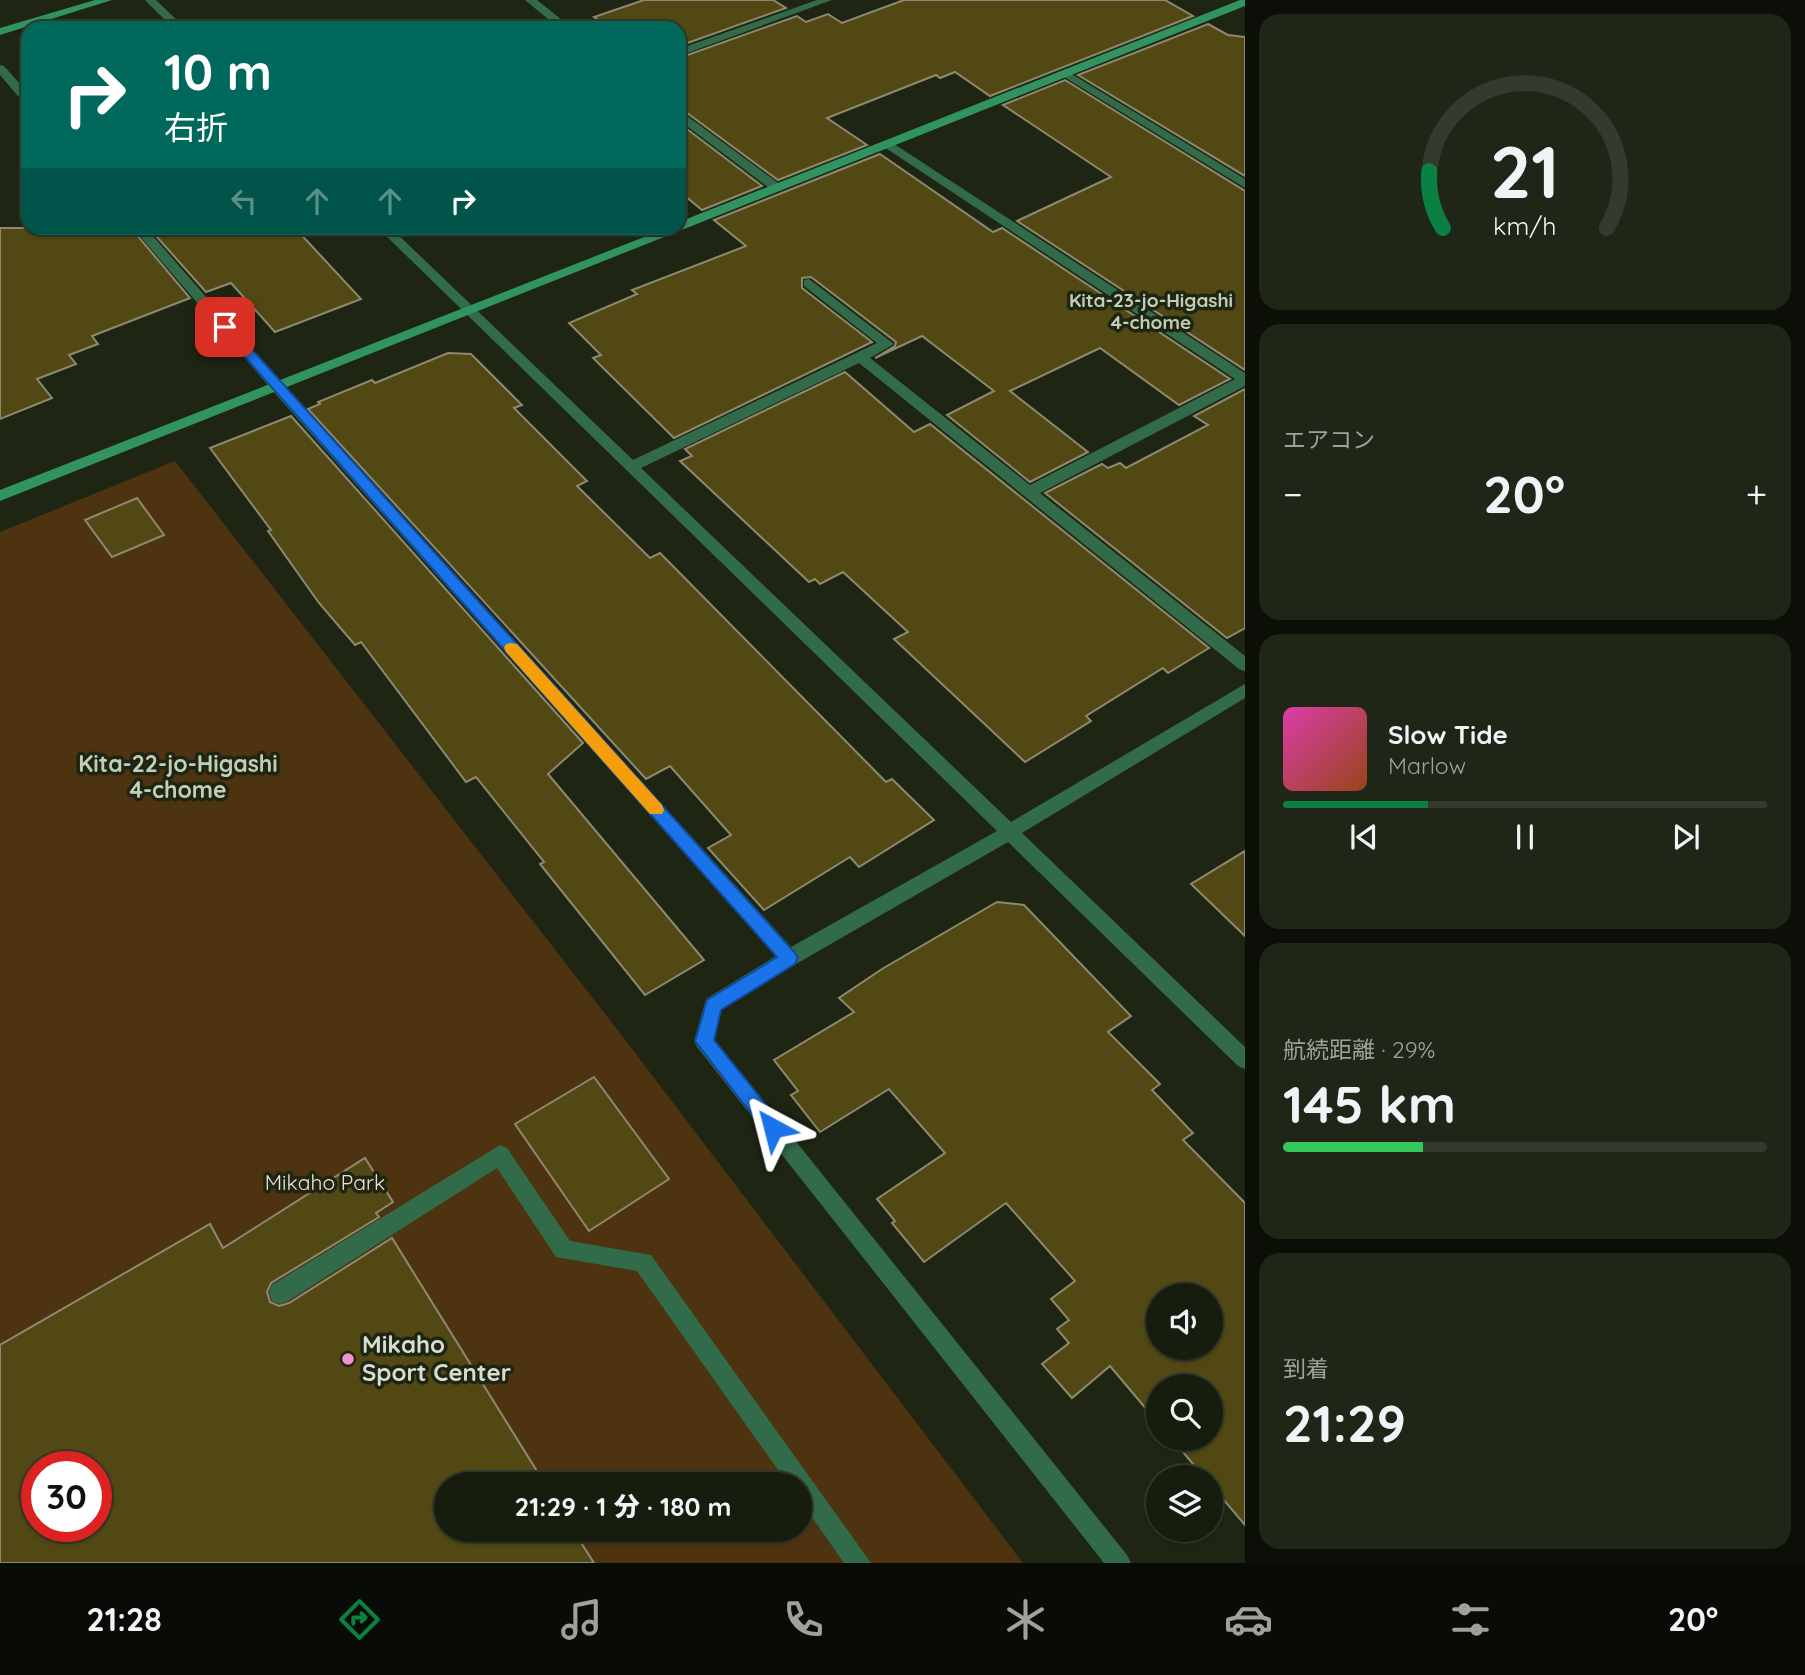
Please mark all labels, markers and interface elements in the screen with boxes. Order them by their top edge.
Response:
text: 10 m [164,41,272,102]
icon: right [49,49,140,140]
text: 右折 [164,107,228,147]
text: 21 [1490,125,1560,216]
icon: left [225,182,263,220]
icon: ahead [298,182,336,220]
icon: ahead [371,182,409,220]
icon: right [444,182,482,220]
text: km/h [1493,210,1557,241]
district label: Kita-23-jo-Higashi 4-chome [1069,288,1233,334]
pin [195,297,255,357]
icon: arrive [206,308,244,346]
text: エアコン [1283,425,1375,454]
text: 20° [1483,461,1565,526]
text: − [1283,470,1303,518]
text: + [1746,470,1767,518]
text: Slow Tide [1388,718,1508,751]
district label: Kita-22-jo-Higashi 4-chome [78,749,278,804]
text: Marlow [1388,751,1466,780]
icon: previous [1345,818,1383,856]
icon: pause [1506,818,1544,856]
icon: next [1667,818,1705,856]
text: 航続距離 · 29% [1283,1035,1435,1064]
text: 145 km [1283,1071,1456,1136]
position arrow [736,1091,810,1165]
park label: Mikaho Park [265,1169,385,1195]
map controls [1146,1283,1223,1542]
button: sound [1146,1283,1223,1360]
place label: Mikaho Sport Center [362,1329,511,1387]
marker: Mikaho Sport Center [340,1351,356,1367]
text: 到着 [1283,1354,1329,1383]
button: search [1146,1374,1223,1451]
text: 21:29 [1283,1390,1406,1455]
speed limit sign: 30 [21,1451,112,1542]
button: layers [1146,1465,1223,1542]
text: 21:29 · 1 分 · 180 m [514,1490,732,1523]
icon: directions [335,1595,384,1644]
icon: music [557,1595,606,1644]
icon: phone [779,1595,828,1644]
icon: climate [1001,1595,1050,1644]
icon: car [1224,1595,1273,1644]
icon: filters [1446,1595,1495,1644]
text: 21:28 [87,1599,162,1639]
text: 20° [1668,1599,1718,1639]

